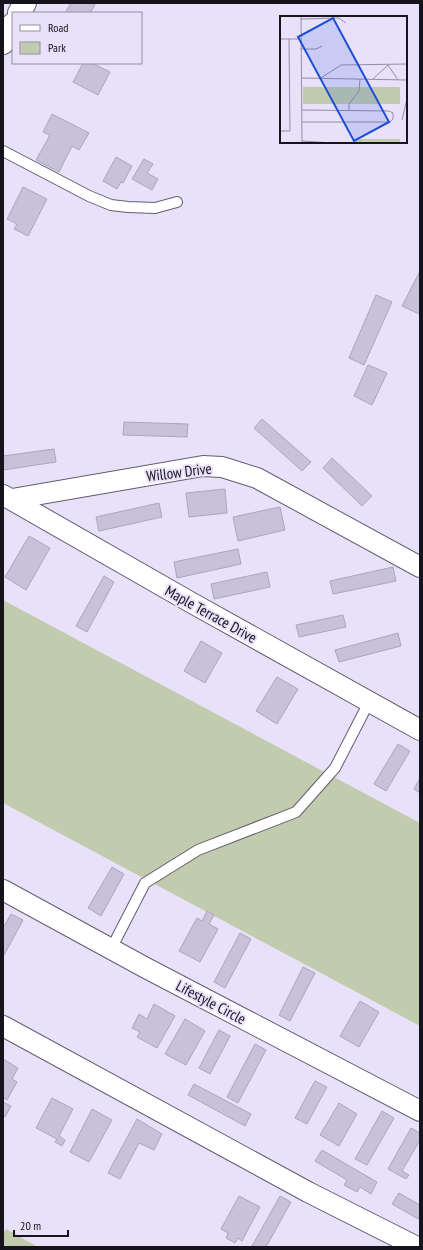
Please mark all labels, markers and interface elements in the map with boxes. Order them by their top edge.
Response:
legend [12,12,142,64]
inset map [280,16,407,143]
text: Road [48,20,68,35]
text: Park [48,40,66,55]
street label: Willow Drive [145,459,213,485]
street label: Maple Terrace Drive [162,581,260,647]
street label: Lifestyle Circle [173,976,249,1028]
scale bar [14,1212,68,1238]
text: 20 m [20,1218,41,1233]

